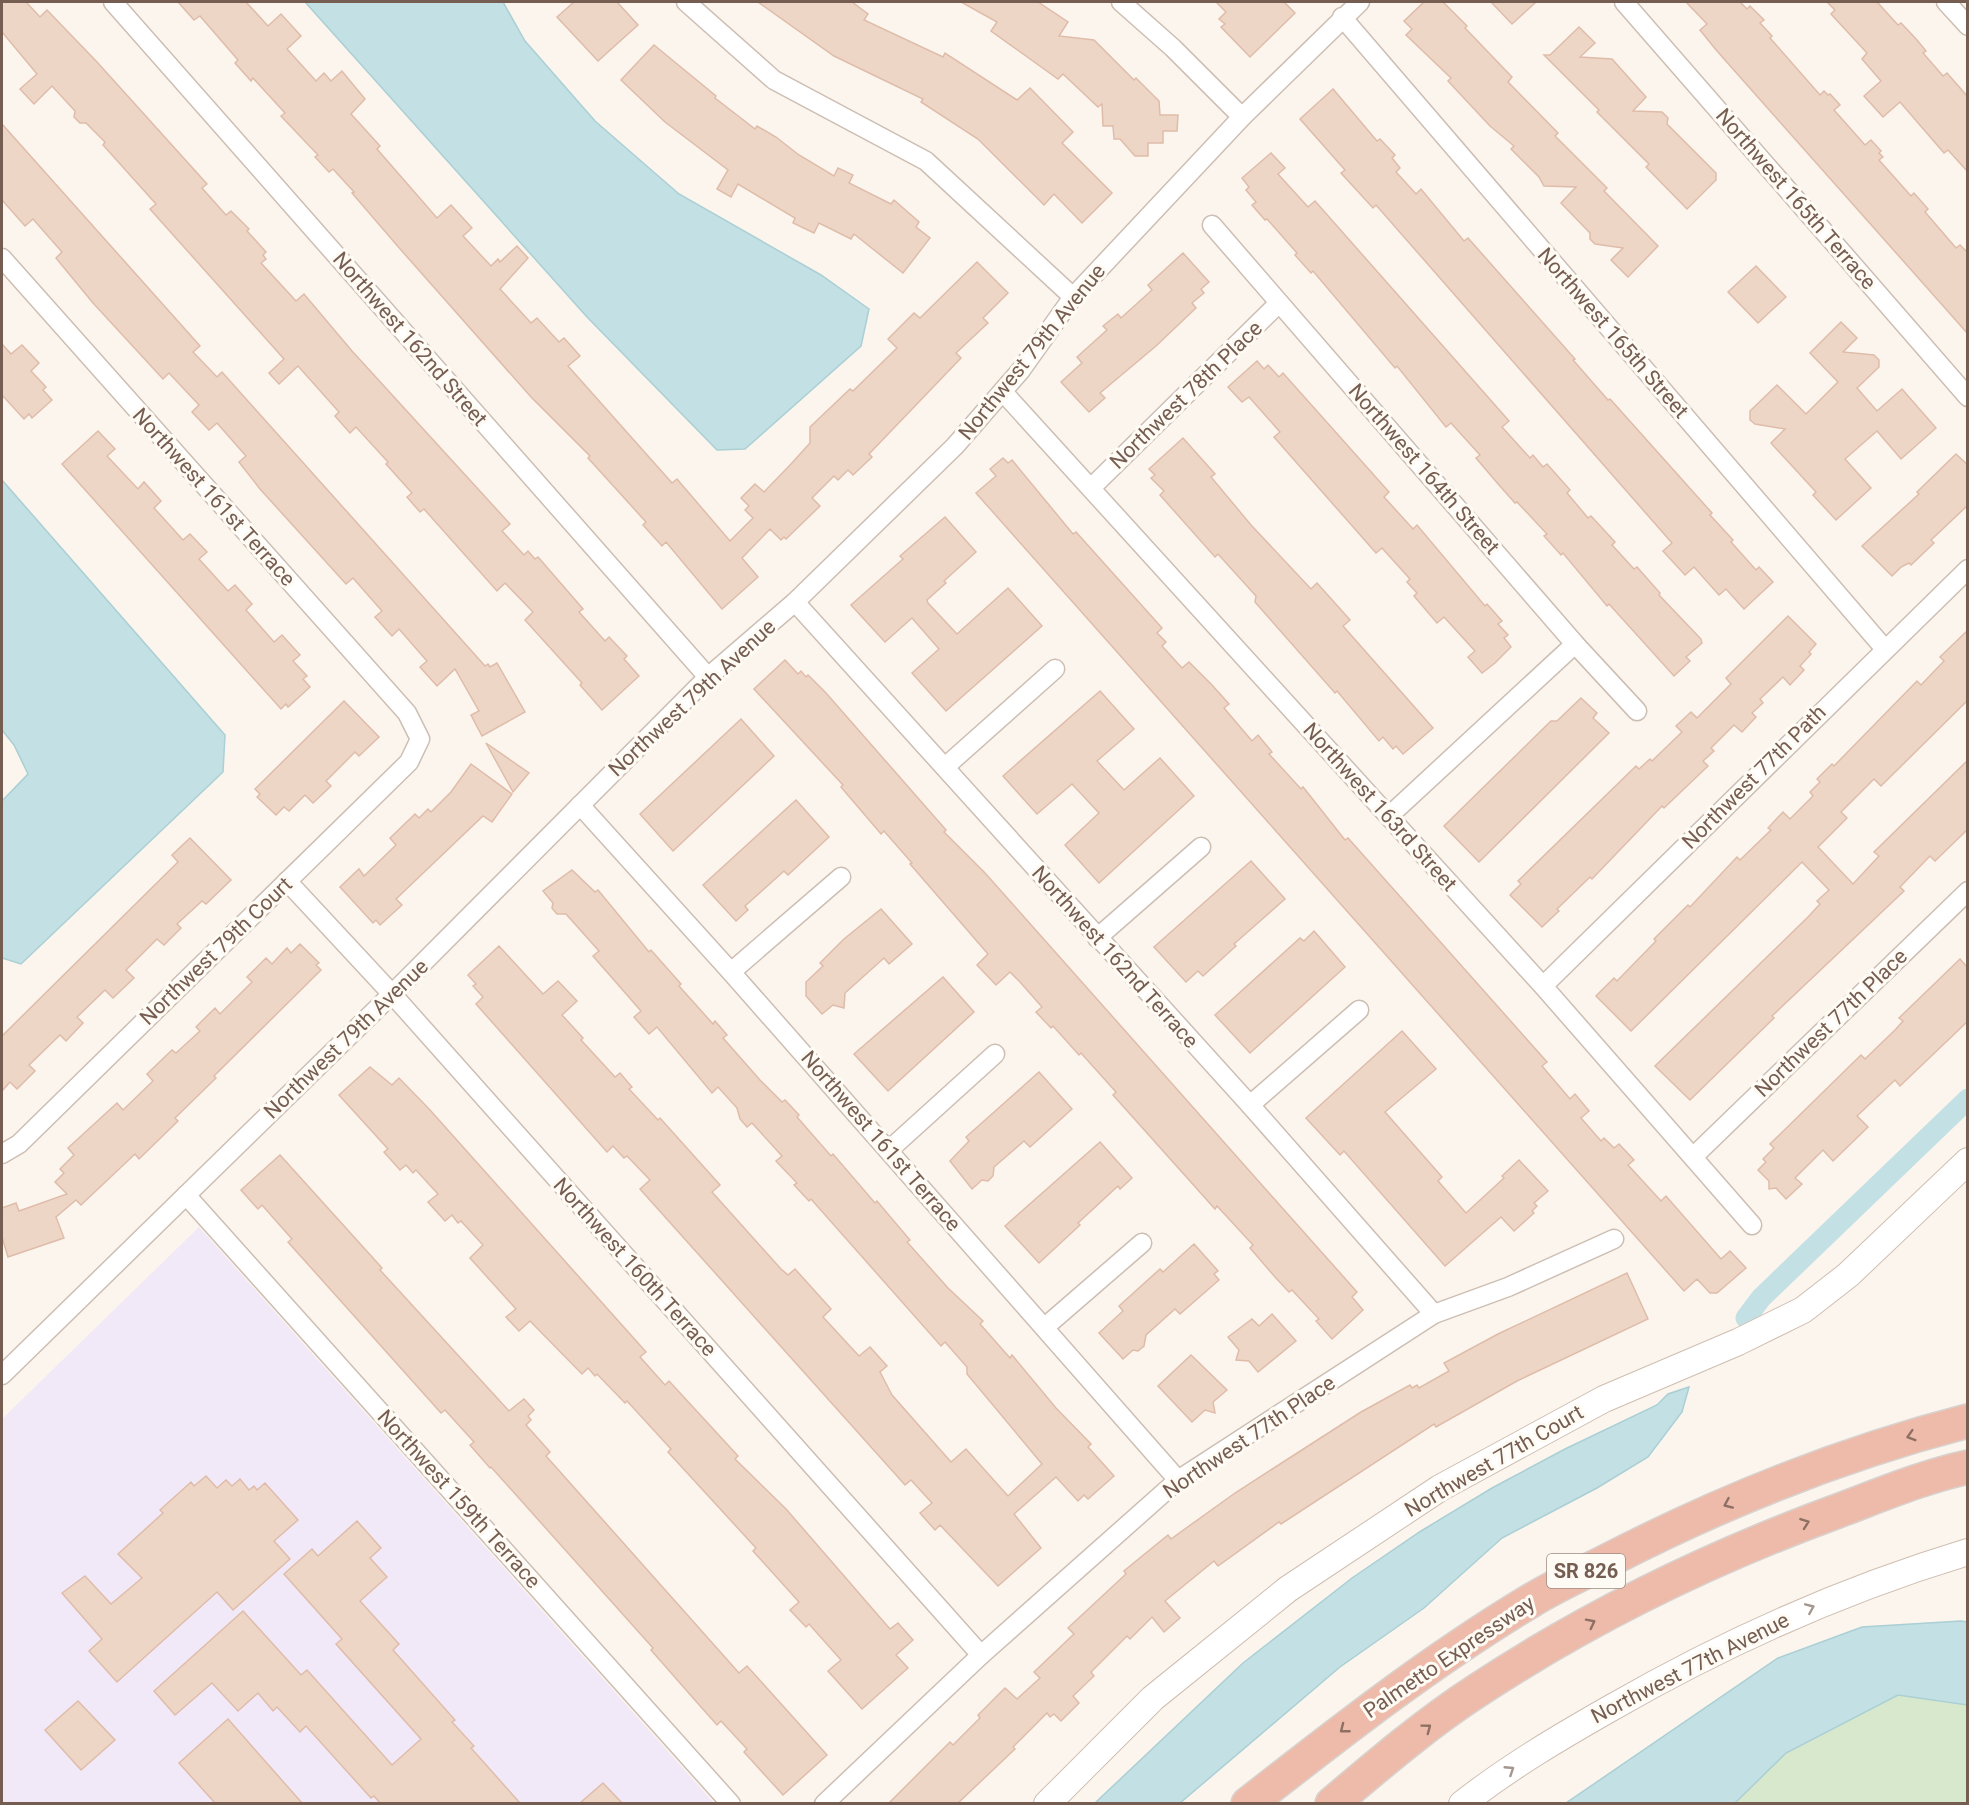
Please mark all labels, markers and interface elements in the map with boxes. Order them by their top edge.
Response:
street label: Northwest 165th Terrace [1711,104,1881,294]
street label: Northwest 165th Street [1533,243,1693,423]
street label: Northwest 162nd Street [328,247,492,431]
street label: Northwest 79th Avenue [954,259,1110,445]
street label: Northwest 78th Place [1105,316,1267,474]
street label: Northwest 164th Street [1344,379,1504,559]
street label: Northwest 161st Terrace [128,403,300,591]
street label: Northwest 79th Avenue [604,615,780,781]
street label: Northwest 77th Path [1677,700,1831,854]
street label: Northwest 163rd Street [1298,718,1462,896]
street label: Northwest 162nd Terrace [1027,861,1203,1053]
street label: Northwest 79th Court [135,872,297,1030]
street label: Northwest 77th Place [1750,944,1912,1102]
street label: Northwest 79th Avenue [259,954,433,1124]
street label: Northwest 161st Terrace [796,1046,966,1236]
street label: Northwest 160th Terrace [549,1173,721,1361]
street label: Northwest 77th Place [1159,1371,1339,1503]
street label: Northwest 77th Court [1401,1400,1588,1522]
street label: Northwest 159th Terrace [373,1405,545,1593]
one-way arrow [1906,1429,1917,1441]
one-way arrow [1724,1496,1735,1508]
one-way arrow [1799,1518,1810,1530]
road number: SR 826 [1547,1554,1625,1588]
street label: Palmetto Expressway [1359,1591,1539,1723]
one-way arrow [1804,1603,1815,1615]
street label: Northwest 77th Avenue [1587,1608,1793,1728]
one-way arrow [1584,1619,1595,1630]
one-way arrow [1340,1722,1351,1733]
one-way arrow [1420,1724,1431,1735]
one-way arrow [1504,1765,1514,1777]

